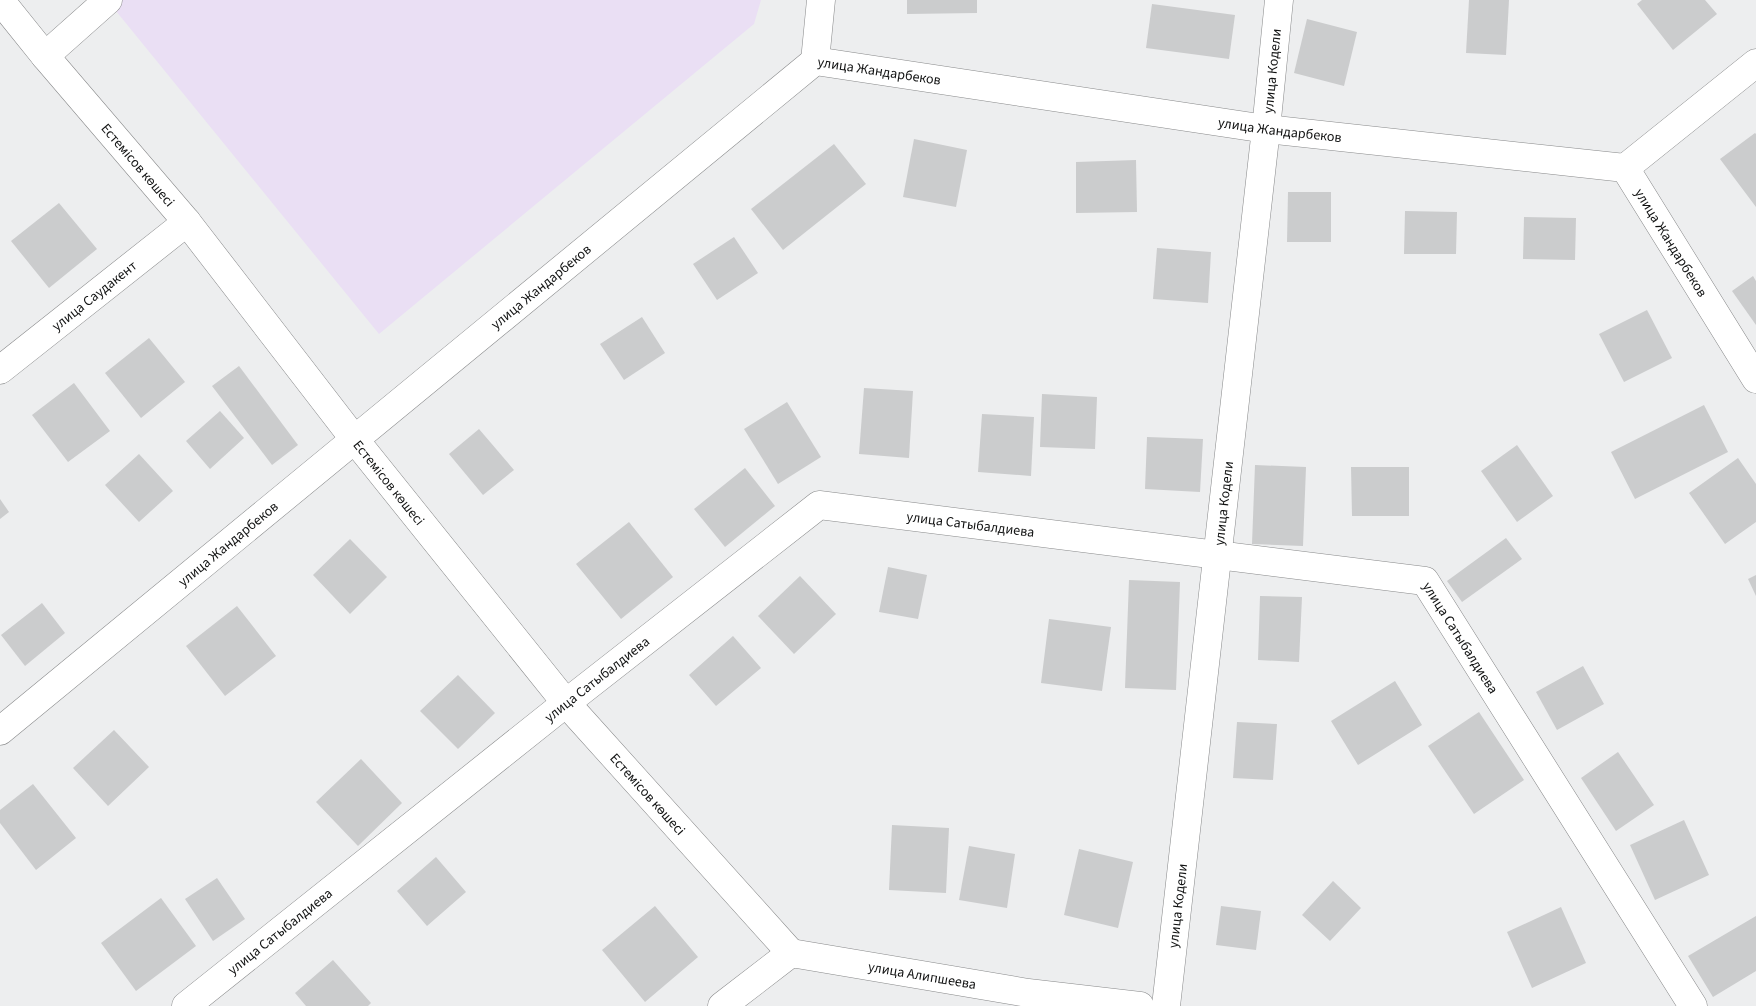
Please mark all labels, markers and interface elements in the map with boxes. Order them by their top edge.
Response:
street label: улица Кодели [1259,28,1287,114]
street label: улица Жандарбеков [816,53,942,91]
street label: улица Жандарбеков [1217,113,1343,148]
street label: Естемісов көшесі [96,119,179,212]
street label: улица Жандарбеков [1629,185,1712,301]
street label: улица Жандарбеков [487,240,596,334]
street label: улица Саудакент [48,256,142,336]
street label: Естемісов көшесі [348,436,429,530]
street label: улица Кодели [1210,460,1239,547]
street label: улица Жандарбеков [174,497,283,592]
street label: улица Сатыбалдиева [905,507,1036,543]
street label: улица Сатыбалдиева [1417,578,1503,698]
street label: улица Сатыбалдиева [541,632,654,727]
street label: Естемісов көшесі [605,749,689,840]
street label: улица Кодели [1164,862,1193,949]
street label: улица Сатыбалдиева [224,884,337,980]
street label: улица Алипшеева [866,957,977,995]

